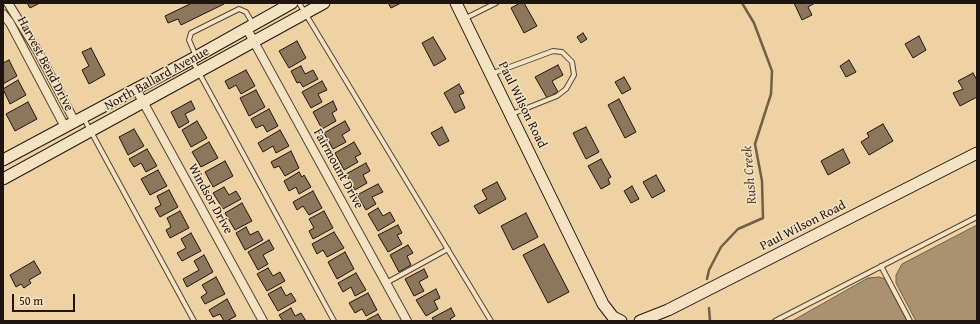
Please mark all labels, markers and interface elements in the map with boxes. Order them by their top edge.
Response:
street label: Harvest Bend Drive [14,14,76,114]
street label: North Ballard Avenue [102,44,212,114]
street label: Paul Wilson Road [494,59,550,151]
street label: Fairmount Drive [310,126,366,212]
water label: Rush Creek [739,145,761,205]
street label: Windsor Drive [184,161,236,237]
street label: Paul Wilson Road [757,198,849,254]
scale bar [14,286,77,312]
text: 50 m [19,292,43,309]

